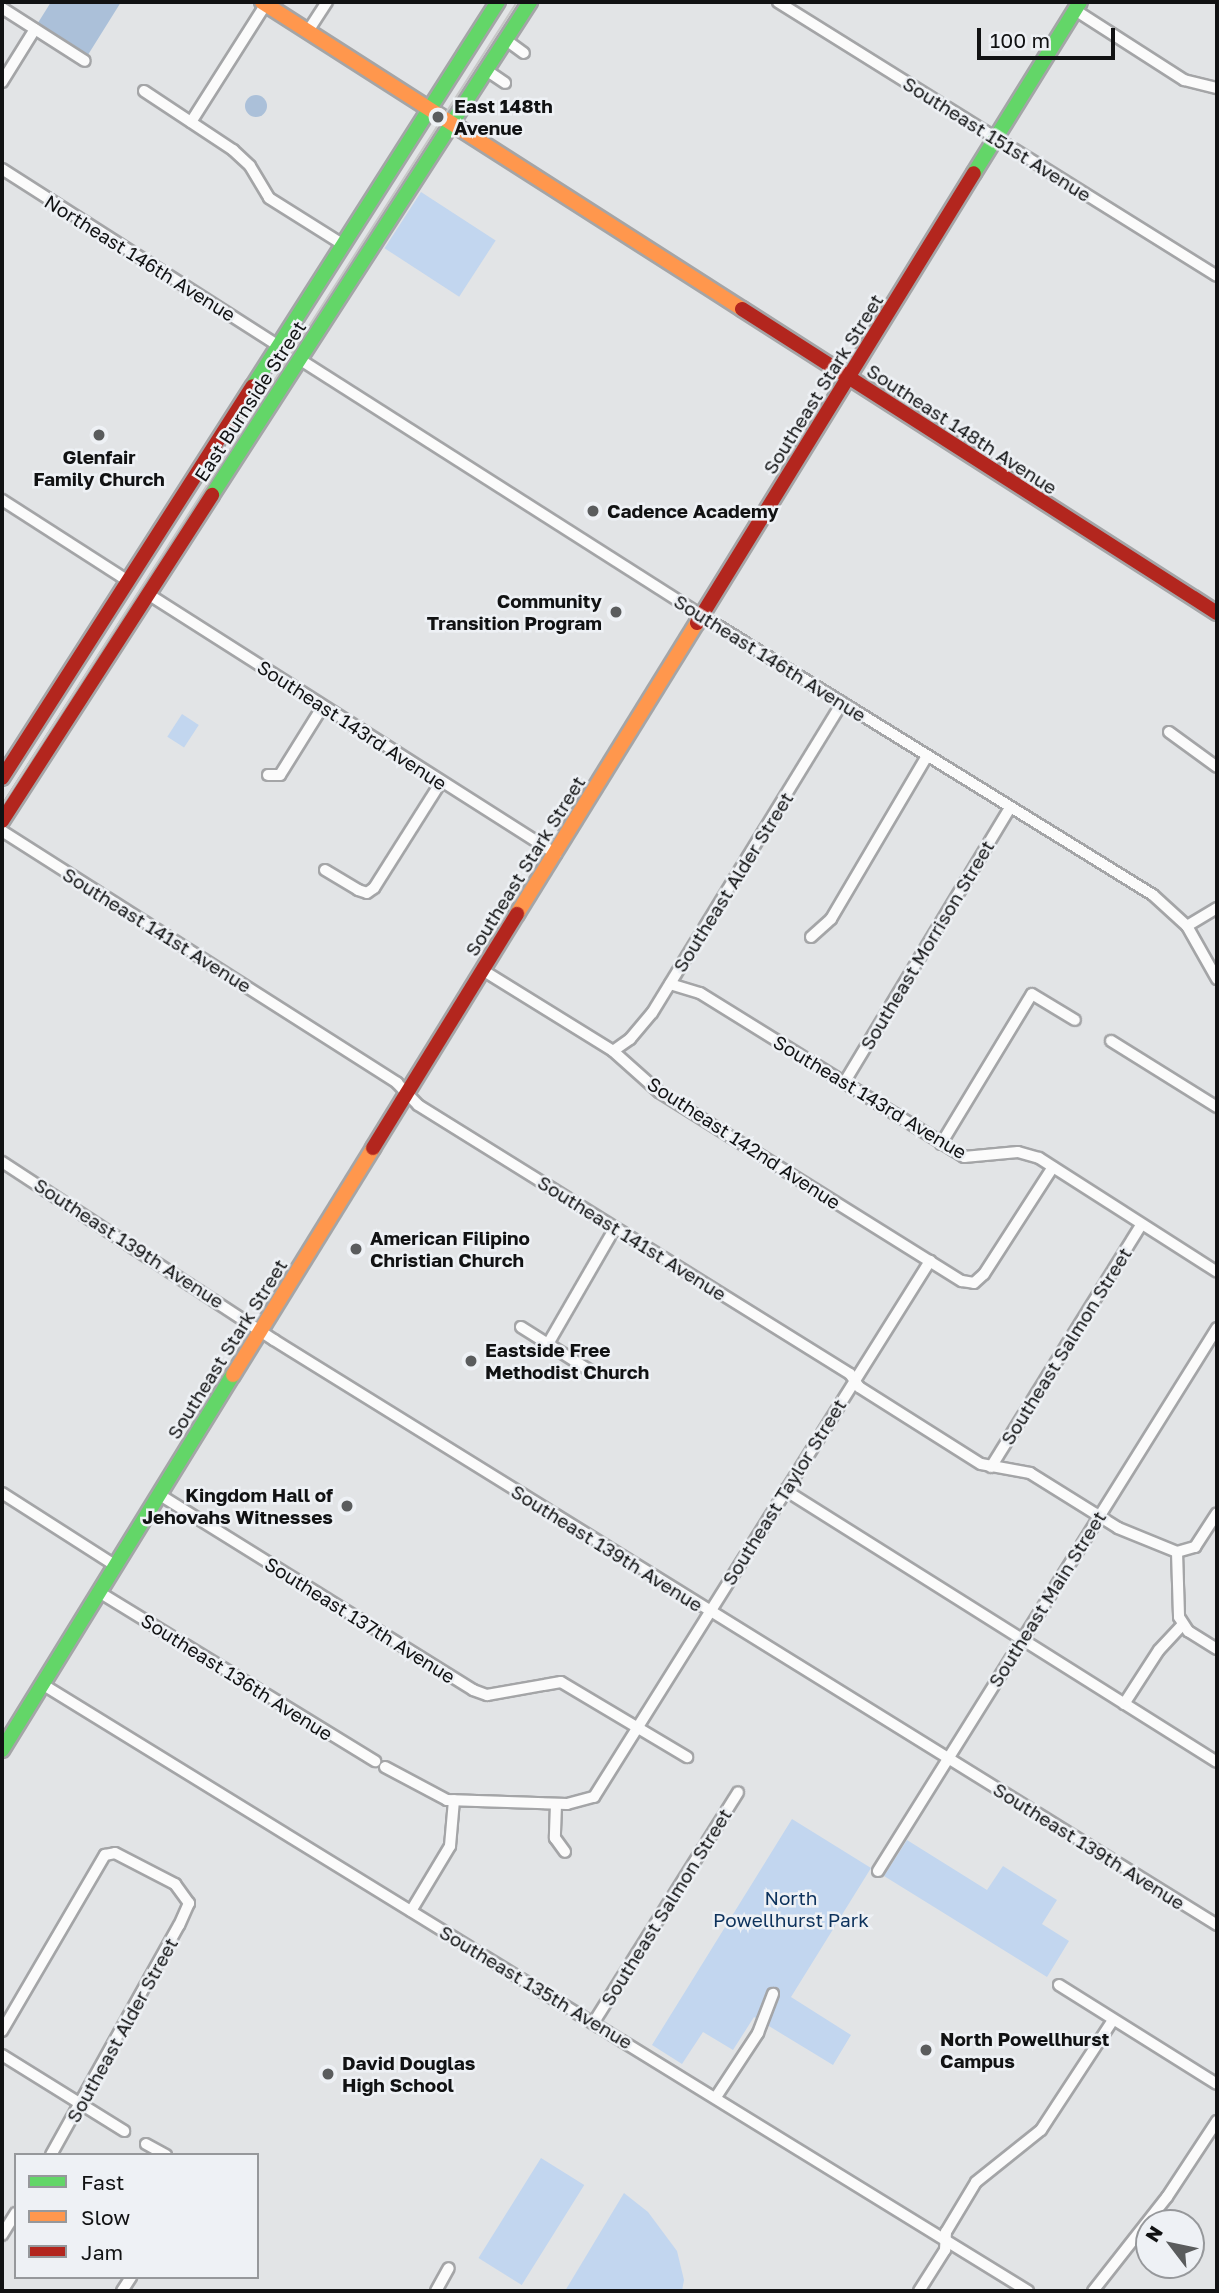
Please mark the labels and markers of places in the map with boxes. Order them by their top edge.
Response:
place label: East 148th Avenue [454,95,553,139]
marker: East 148th Avenue [428,107,448,127]
marker: Glenfair Family Church [91,427,107,443]
place label: Glenfair Family Church [33,446,165,490]
place label: Cadence Academy [607,500,779,522]
marker: Cadence Academy [585,503,601,519]
place label: Community Transition Program [427,590,602,634]
marker: Community Transition Program [608,604,624,620]
place label: American Filipino Christian Church [370,1227,530,1271]
marker: American Filipino Christian Church [348,1241,364,1257]
place label: Eastside Free Methodist Church [485,1339,649,1383]
marker: Eastside Free Methodist Church [463,1353,479,1369]
place label: Kingdom Hall of Jehovahs Witnesses [142,1484,333,1528]
marker: Kingdom Hall of Jehovahs Witnesses [339,1498,355,1514]
place label: North Powellhurst Campus [940,2028,1109,2072]
marker: North Powellhurst Campus [918,2042,934,2058]
place label: David Douglas High School [342,2052,475,2096]
marker: David Douglas High School [320,2066,336,2082]

